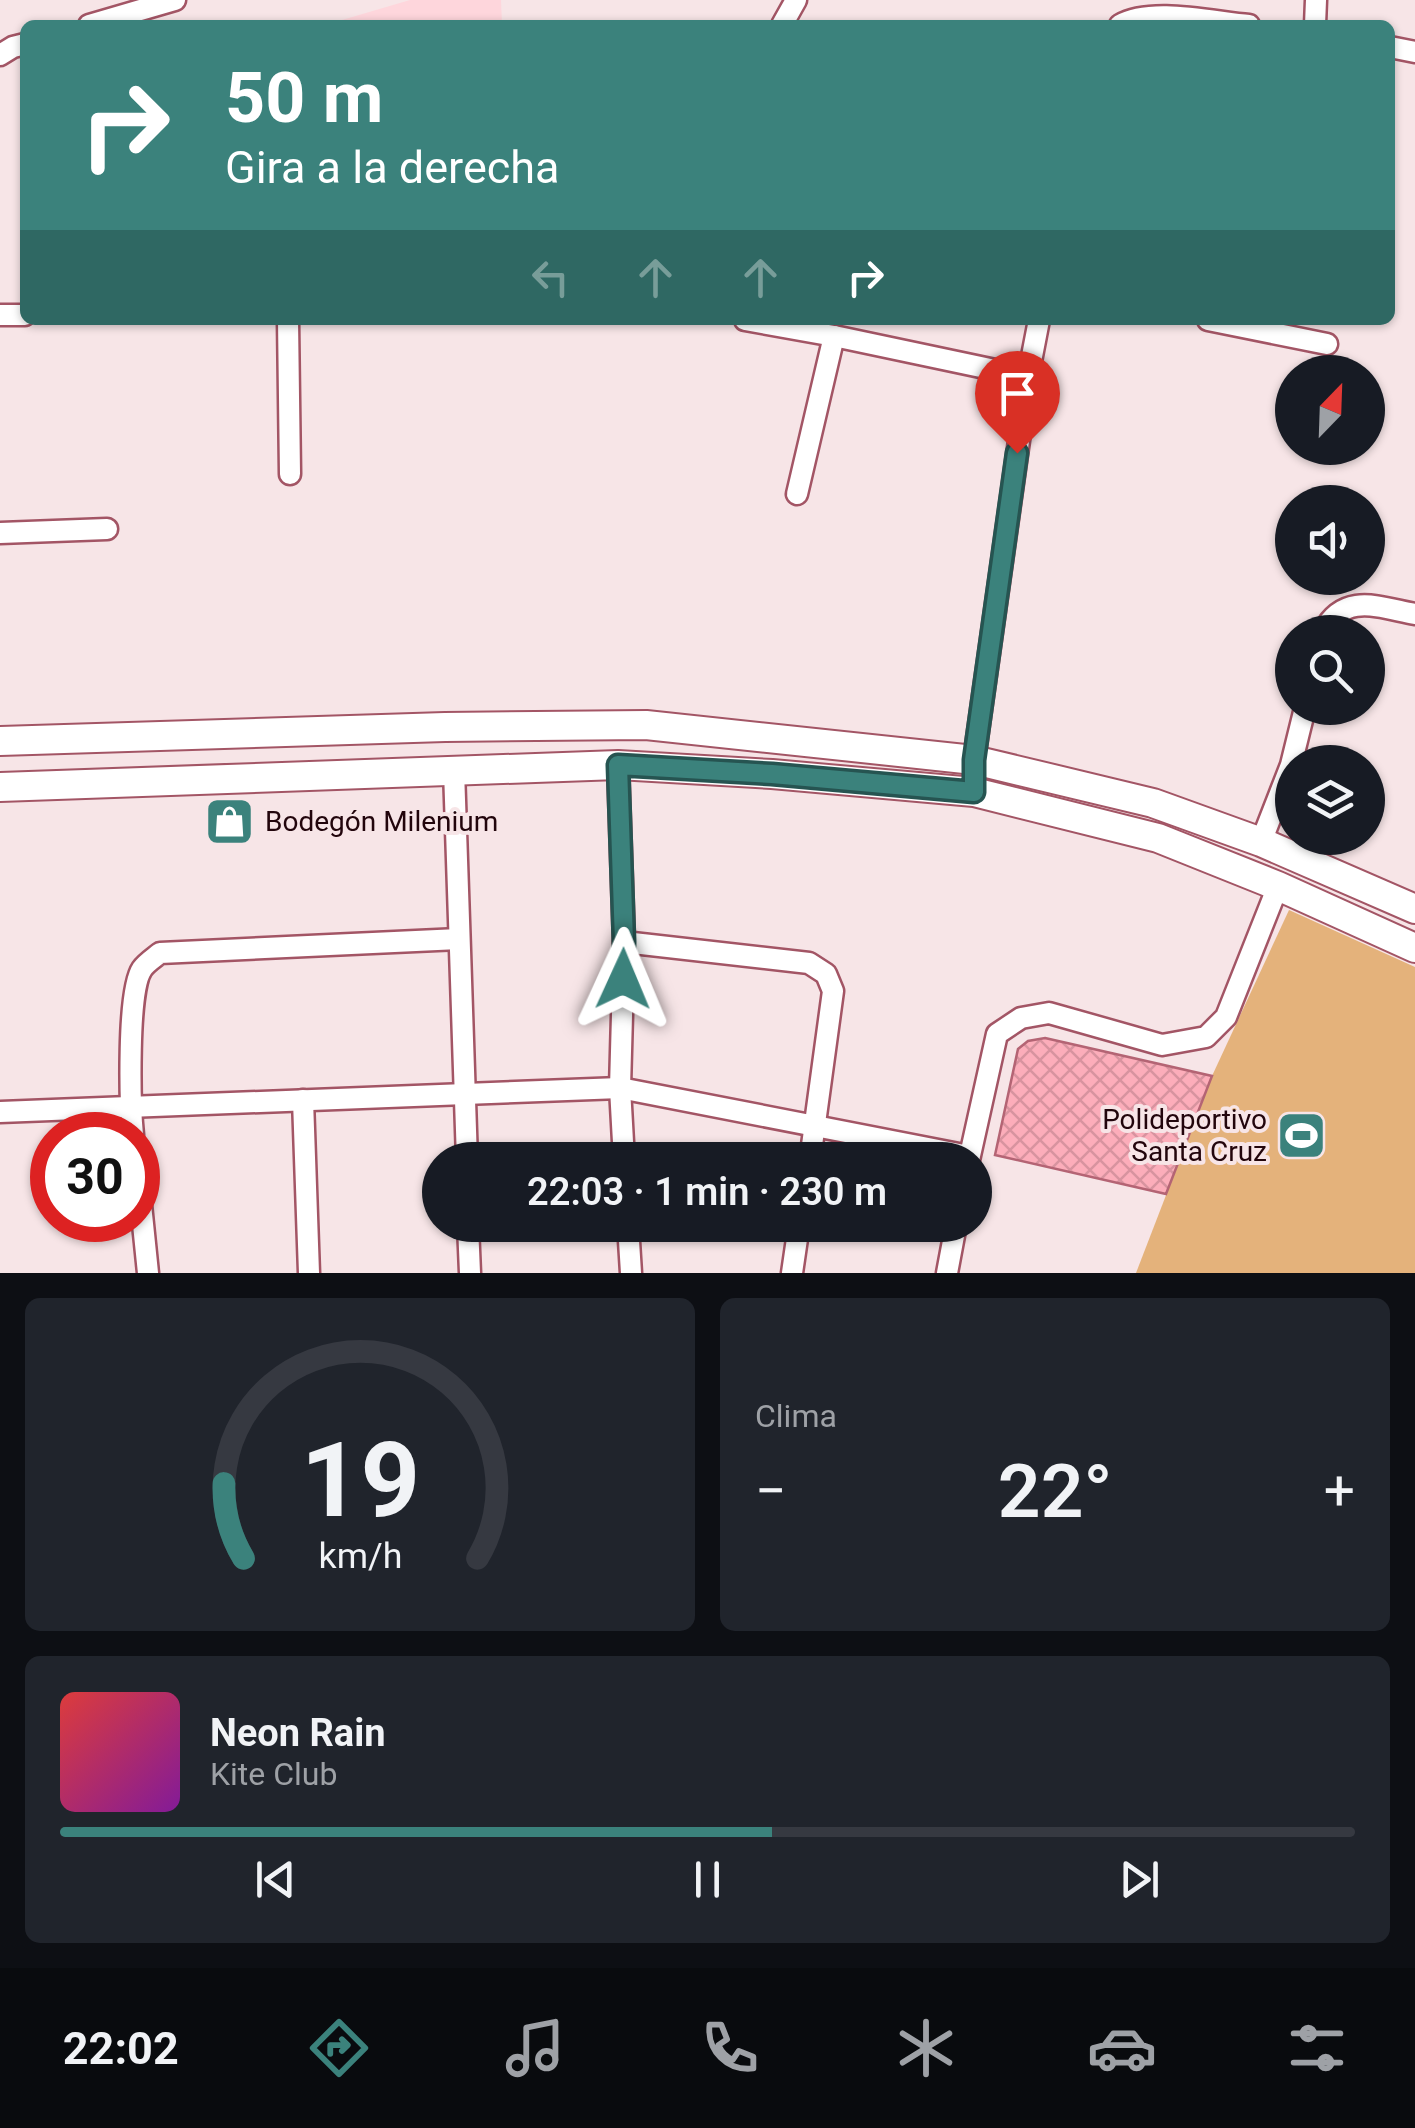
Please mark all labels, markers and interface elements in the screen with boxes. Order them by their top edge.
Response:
text: 50 m [225,57,383,139]
icon: right [60,60,190,190]
text: Gira a la derecha [225,141,560,194]
icon: left [523,250,578,305]
icon: ahead [628,250,683,305]
icon: ahead [733,250,788,305]
icon: right [838,250,893,305]
pin [975,351,1060,454]
north arrow [1275,355,1385,465]
map controls [1275,355,1385,855]
icon: arrive [990,366,1045,421]
button: sound [1275,485,1385,595]
button: search [1275,615,1385,725]
button: layers [1275,745,1385,855]
shop icon: Bodegón Milenium [204,795,256,847]
place label: Bodegón Milenium [265,805,498,838]
position arrow [571,927,675,1031]
place label: Polideportivo Santa Cruz [1102,1103,1267,1168]
sports icon: Polideportivo Santa Cruz [1276,1109,1328,1161]
speed limit sign: 30 [30,1112,160,1242]
text: 22:03 · 1 min · 230 m [527,1170,887,1214]
text: Clima [755,1397,837,1435]
text: 19 [300,1420,420,1541]
text: 22° [998,1447,1112,1535]
text: − [755,1459,786,1523]
text: + [1324,1459,1355,1523]
text: km/h [318,1535,402,1577]
text: Neon Rain [210,1711,386,1755]
text: Kite Club [210,1755,337,1793]
icon: previous [248,1852,303,1907]
icon: pause [680,1852,735,1907]
icon: next [1112,1852,1167,1907]
icon: directions [304,2013,374,2083]
icon: music [500,2013,570,2083]
icon: phone [695,2013,765,2083]
icon: climate [891,2013,961,2083]
icon: car [1087,2013,1157,2083]
icon: filters [1282,2013,1352,2083]
text: 22:02 [63,2022,179,2075]

